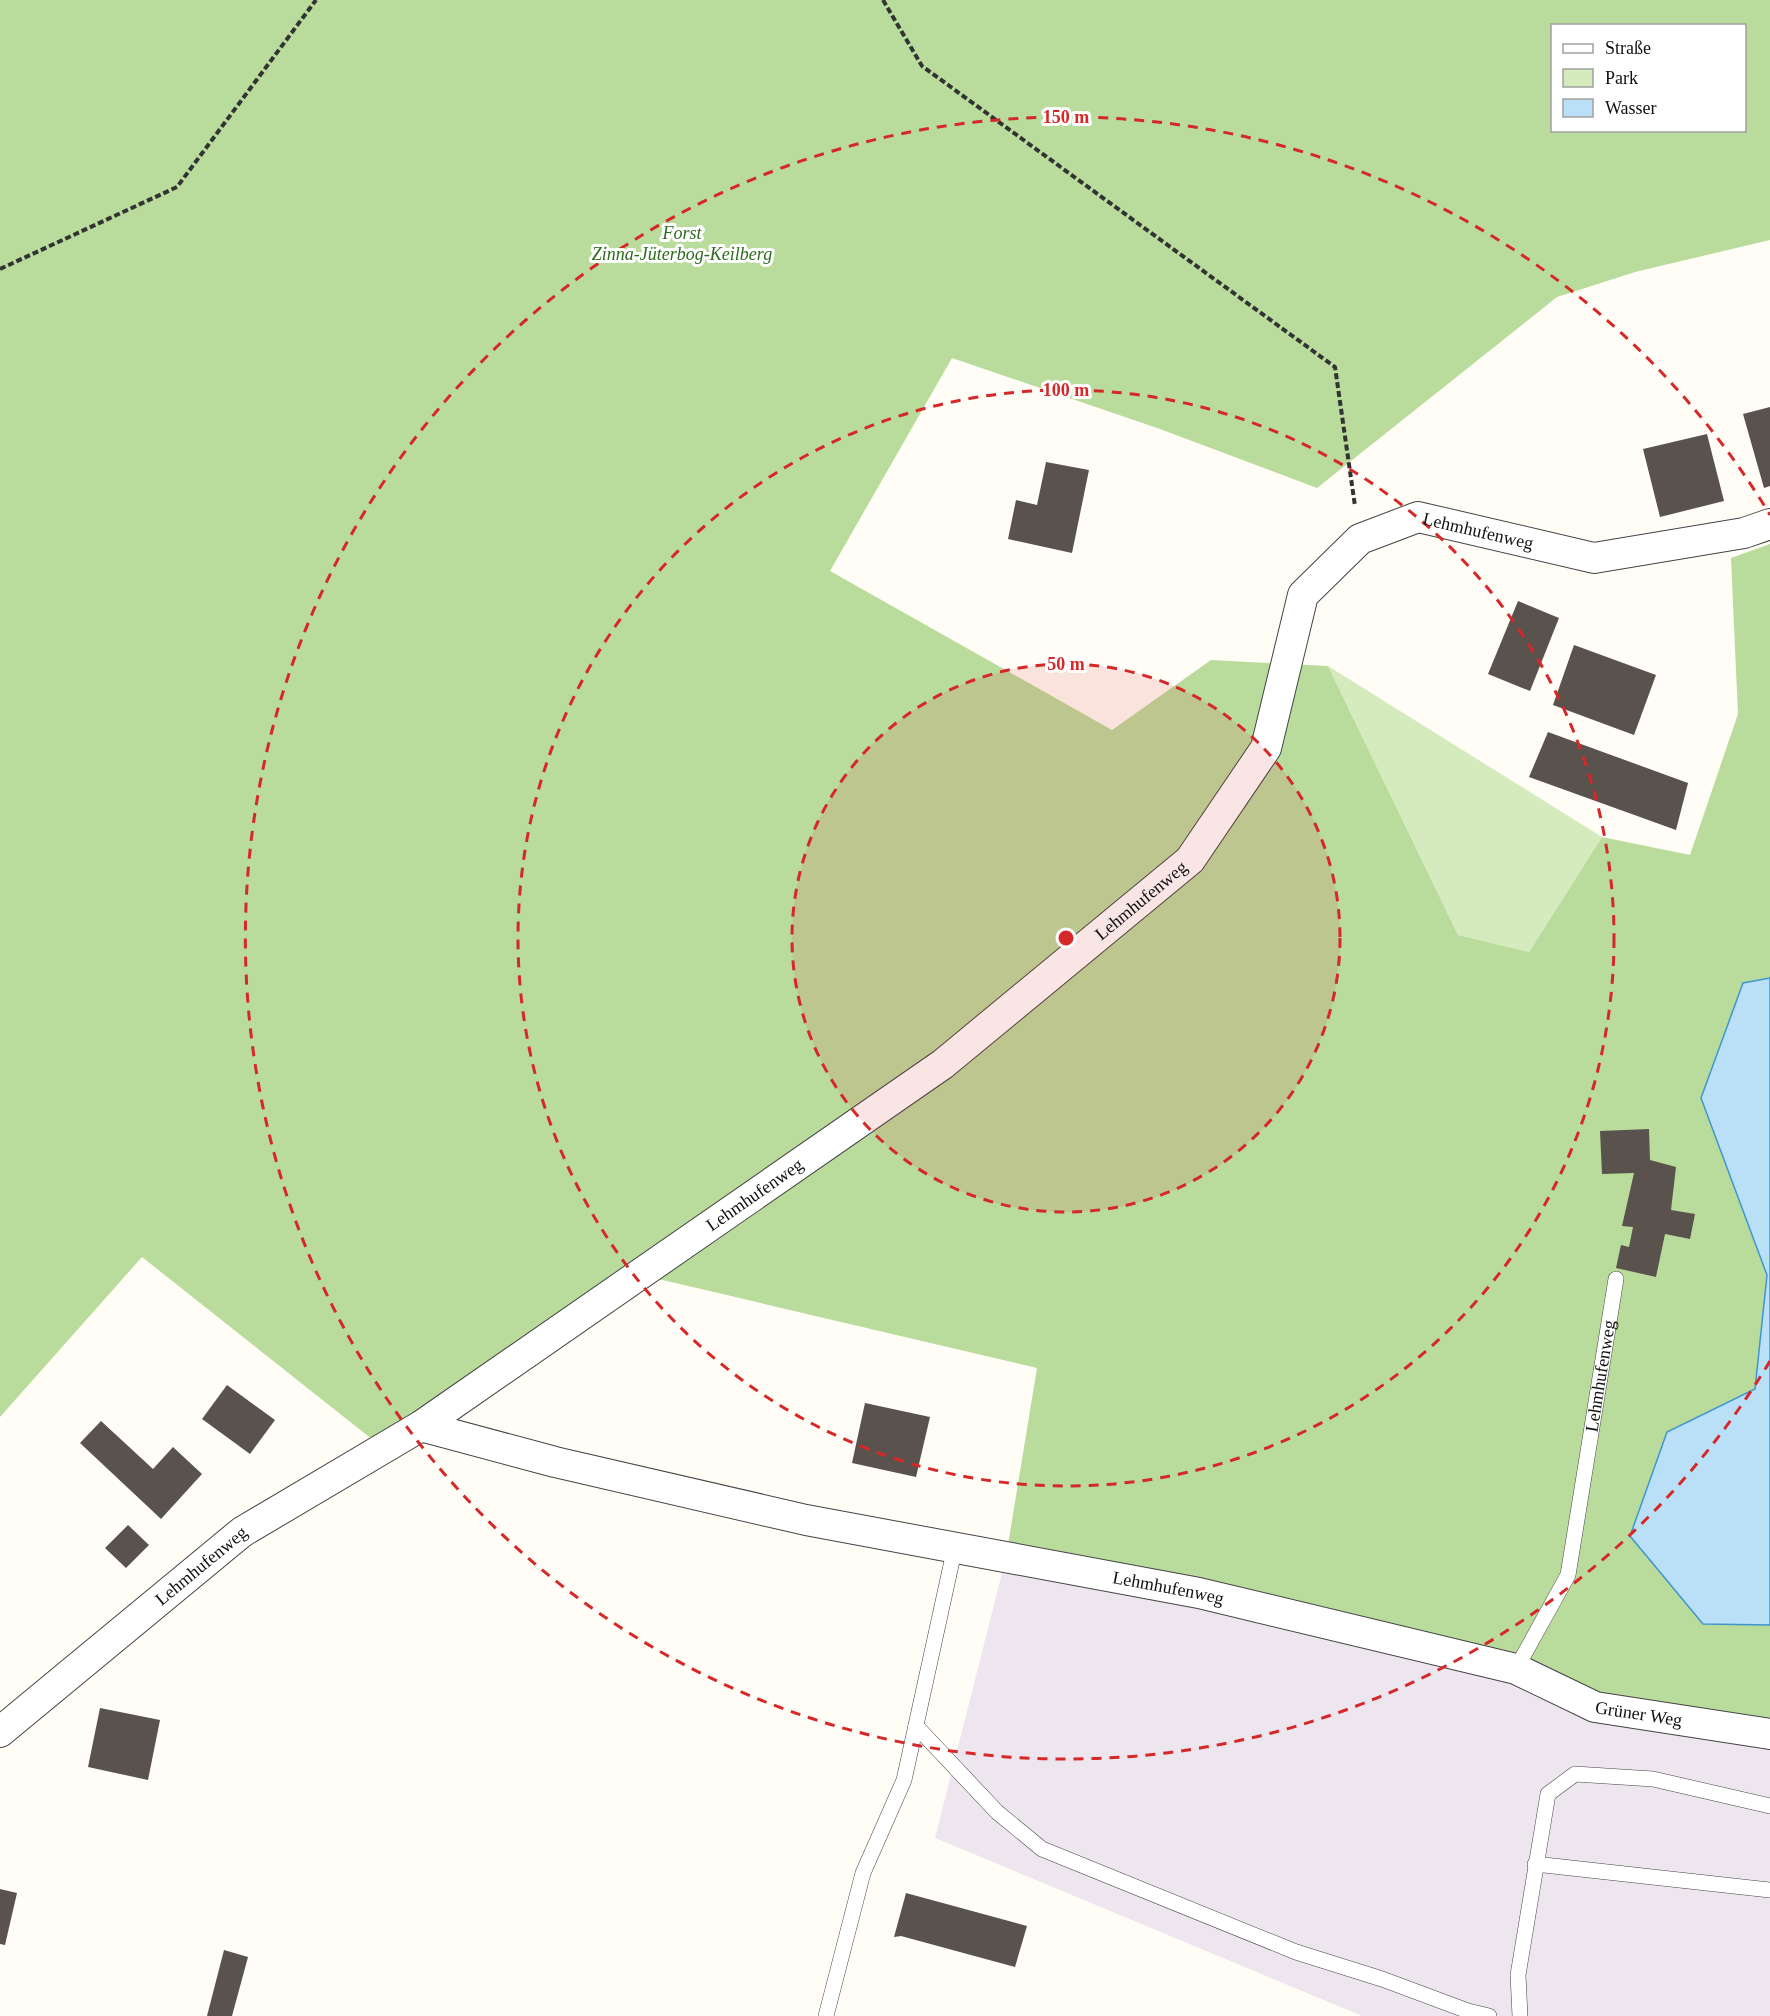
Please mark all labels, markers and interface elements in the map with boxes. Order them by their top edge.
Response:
legend [1551,24,1746,132]
text: Straße [1605,38,1651,58]
text: Park [1605,68,1638,88]
text: Wasser [1605,98,1657,118]
text: 150 m [1043,107,1089,127]
park label: Forst Zinna-Jüterbog-Keilberg [592,223,772,264]
text: 100 m [1043,380,1089,400]
street label: Lehmhufenweg [1421,508,1535,554]
text: 50 m [1047,654,1085,674]
street label: Lehmhufenweg [1091,857,1191,944]
centre of rings [1056,928,1076,948]
street label: Lehmhufenweg [703,1154,807,1235]
street label: Lehmhufenweg [1581,1319,1619,1433]
street label: Lehmhufenweg [151,1522,251,1609]
street label: Lehmhufenweg [1111,1567,1226,1609]
street label: Grüner Weg [1594,1697,1684,1730]

